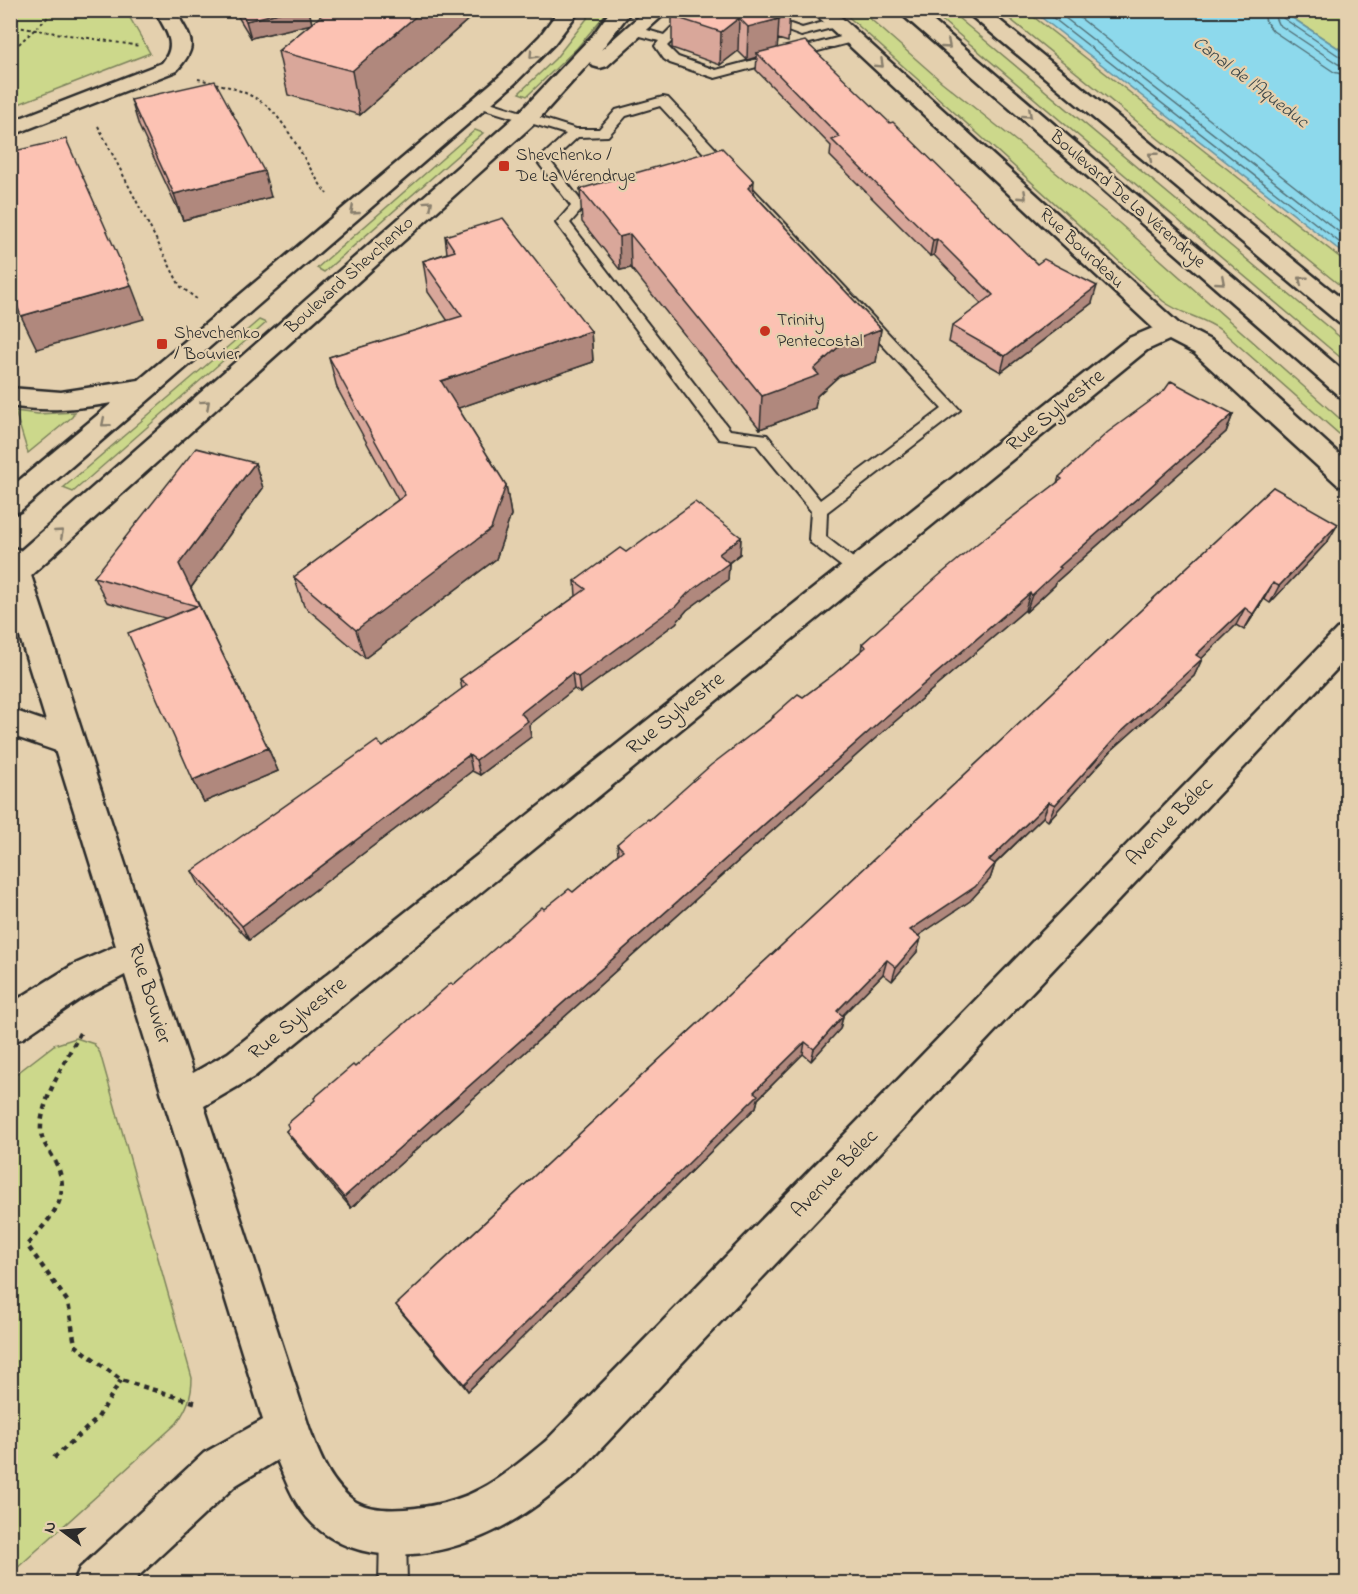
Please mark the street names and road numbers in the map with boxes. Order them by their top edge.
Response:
street label: Boulevard De La Vérendrye [1043,124,1211,276]
street label: Rue Bourdeau [1033,203,1129,295]
street label: Boulevard Shevchenko [279,211,420,342]
street label: Rue Sylvestre [1000,362,1113,462]
street label: Rue Sylvestre [620,665,733,765]
street label: Avenue Bélec [1120,770,1221,873]
street label: Rue Bouvier [120,940,179,1048]
street label: Rue Sylvestre [242,970,355,1070]
street label: Avenue Bélec [785,1122,886,1225]

